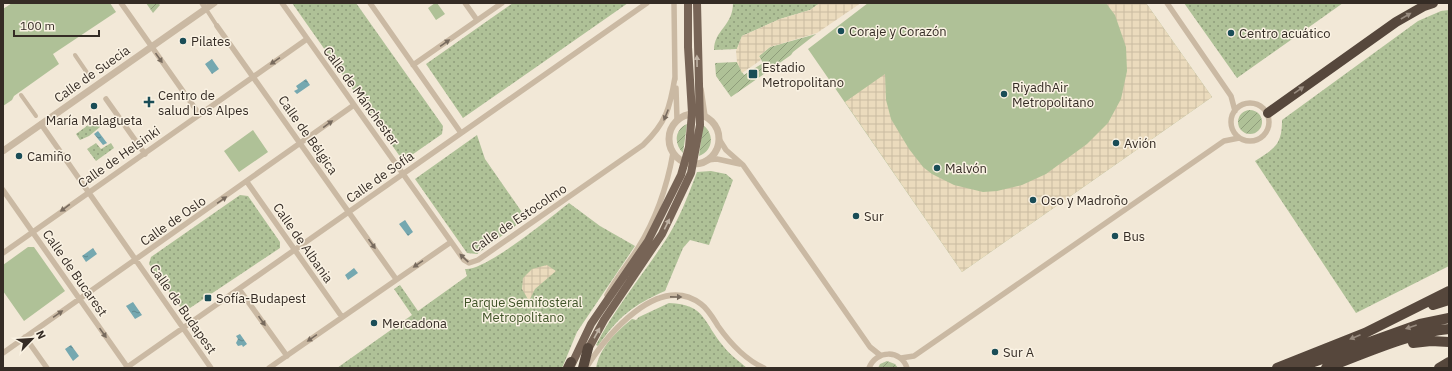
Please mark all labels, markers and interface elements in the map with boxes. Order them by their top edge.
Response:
scale bar [14,12,99,38]
one-way arrow [1400,13,1412,20]
text: 100 m [20,18,55,33]
place label: Coraje y Corazón [849,23,947,40]
place label: Centro acuático [1239,25,1331,42]
marker: Coraje y Corazón [836,26,846,36]
marker: Centro acuático [1226,28,1236,38]
place label: Pilates [191,33,231,50]
marker: Pilates [178,36,188,46]
one-way arrow [440,39,450,47]
street label: Calle de Suecia [51,42,133,106]
street label: Calle de Mánchester [319,43,403,149]
one-way arrow [155,53,163,63]
one-way arrow [694,54,700,67]
one-way arrow [270,57,280,65]
place label: Estadio Metropolitano [762,59,844,91]
marker: Estadio Metropolitano [747,68,759,80]
place label: RiyadhAir Metropolitano [1012,79,1094,111]
one-way arrow [1294,86,1305,94]
place label: Centro de salud Los Alpes [158,87,249,119]
marker: RiyadhAir Metropolitano [999,89,1009,99]
street label: Calle de Bélgica [274,92,342,178]
marker: Centro de salud Los Alpes [143,96,155,108]
marker: María Malagueta [89,101,99,111]
one-way arrow [662,109,668,121]
place label: María Malagueta [46,112,142,129]
one-way arrow [322,120,333,128]
street label: Calle de Helsinki [74,122,164,192]
place label: Avión [1124,135,1156,152]
marker: Avión [1111,138,1121,148]
street label: Calle de Sofía [343,147,417,207]
place label: Camiño [27,148,71,165]
marker: Camiño [14,151,24,161]
place label: Malvón [945,160,987,177]
marker: Malvón [932,163,942,173]
street label: Calle de Estocolmo [468,180,570,256]
street label: Calle de Oslo [137,192,209,250]
place label: Oso y Madroño [1041,192,1128,209]
marker: Oso y Madroño [1028,195,1038,205]
one-way arrow [216,196,227,204]
street label: Calle de Albania [269,200,337,286]
one-way arrow [60,204,71,212]
place label: Sur [864,208,884,225]
marker: Sur [851,211,861,221]
one-way arrow [664,218,670,230]
street label: Calle de Bucarest [39,226,111,320]
place label: Bus [1123,228,1145,245]
marker: Bus [1110,231,1120,241]
one-way arrow [367,238,376,249]
one-way arrow [459,253,469,263]
one-way arrow [413,260,424,267]
street label: Calle de Budapest [146,261,220,357]
place label: Sofía-Budapest [216,290,306,307]
marker: Sofía-Budapest [203,293,213,303]
one-way arrow [670,293,682,300]
park label: Parque Semifosteral Metropolitano [464,294,583,326]
one-way arrow [52,310,63,318]
one-way arrow [258,315,266,326]
place label: Mercadona [382,315,447,332]
marker: Mercadona [369,318,379,328]
north arrow [12,319,52,359]
one-way arrow [1405,324,1417,330]
one-way arrow [99,327,107,338]
one-way arrow [593,327,600,339]
text: N [33,328,49,341]
one-way arrow [307,334,317,342]
one-way arrow [1349,334,1360,340]
place label: Sur A [1003,344,1035,361]
marker: Sur A [990,347,1000,357]

